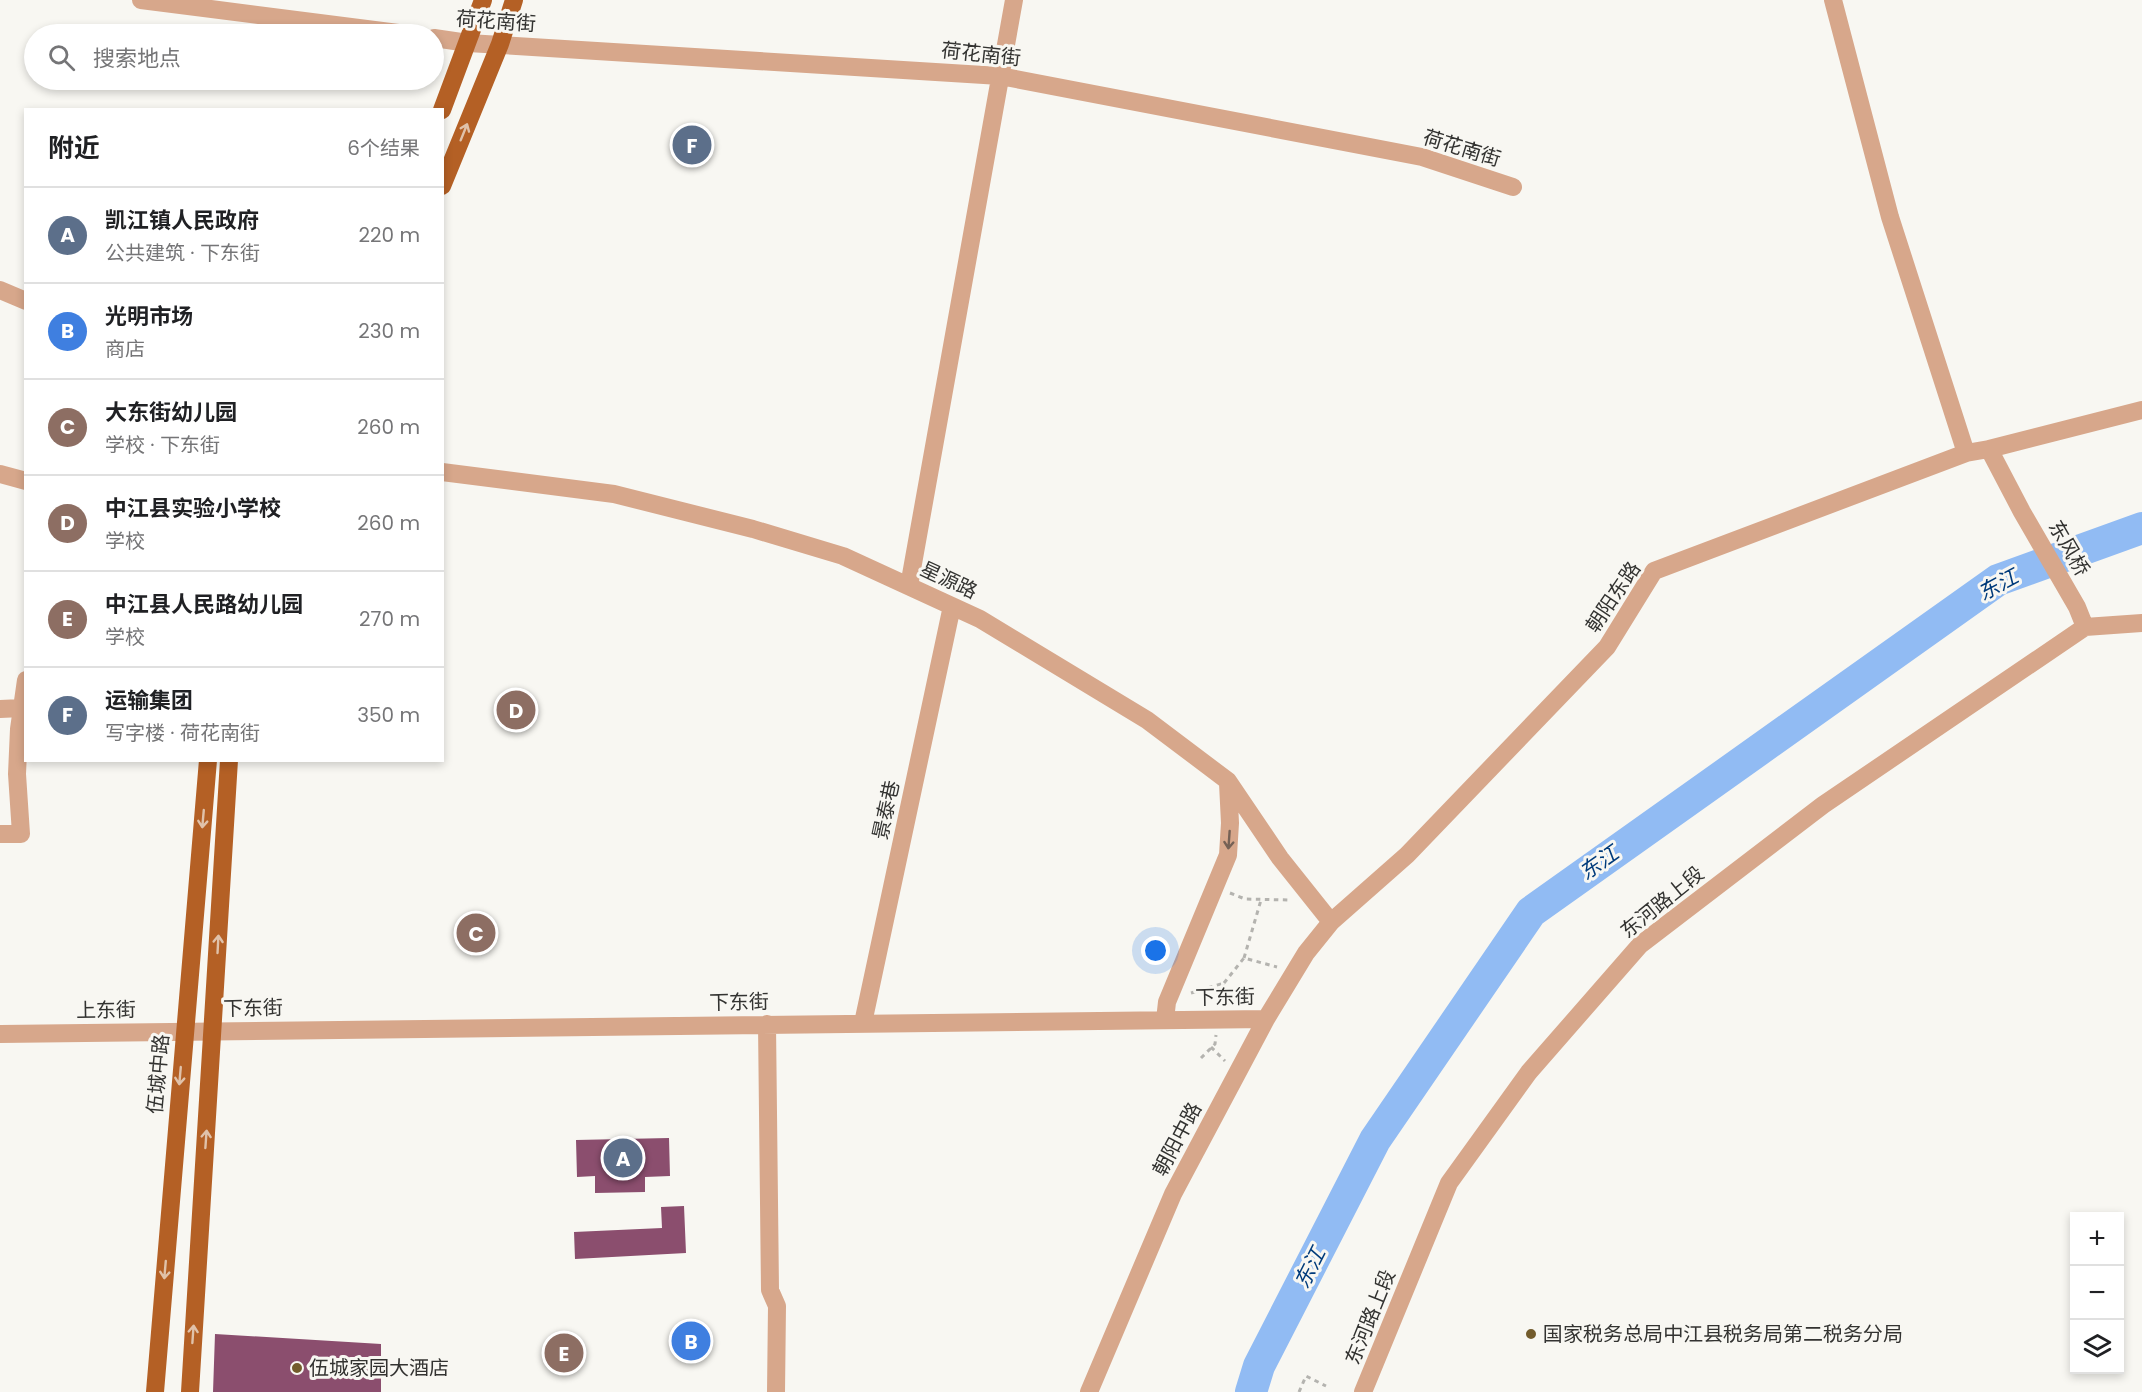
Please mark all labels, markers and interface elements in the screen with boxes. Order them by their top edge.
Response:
street label: 荷花南街 [455,4,537,38]
search box [24,24,444,90]
street label: 荷花南街 [940,36,1022,72]
icon: search [45,41,78,74]
text: 搜索地点 [93,43,181,74]
pin: F [672,122,712,168]
one-way arrow [460,123,471,141]
street label: 荷花南街 [1420,123,1504,173]
text: 附近 [48,130,100,166]
text: 6个结果 [347,134,420,162]
text: 凯江镇人民政府 [105,205,259,236]
text: A [60,221,75,249]
text: 220 m [359,221,420,249]
text: 公共建筑 · 下东街 [105,239,260,267]
text: 光明市场 [105,301,193,332]
text: B [61,317,74,345]
text: 230 m [358,317,420,345]
text: 商店 [105,335,145,363]
text: 大东街幼儿园 [105,397,237,428]
text: C [60,413,75,441]
text: 260 m [357,413,420,441]
text: 学校 · 下东街 [105,431,220,459]
text: 中江县实验小学校 [105,493,281,524]
text: D [60,509,75,537]
text: 260 m [357,509,420,537]
street label: 东风桥 [2042,515,2096,581]
text: 学校 [105,527,145,555]
street label: 星源路 [916,555,982,605]
street label: 朝阳东路 [1579,556,1647,638]
water label: 东江 [1972,561,2025,607]
text: 中江县人民路幼儿园 [105,589,303,620]
text: E [62,605,73,633]
text: 270 m [359,605,420,633]
text: 学校 [105,623,145,651]
text: 运输集团 [105,685,193,716]
pin: D [496,688,536,732]
text: F [62,701,73,729]
text: 350 m [357,701,420,729]
text: 写字楼 · 荷花南街 [105,719,260,747]
street label: 景泰巷 [866,778,906,842]
one-way arrow [197,808,208,828]
one-way arrow [1223,829,1234,849]
water label: 东江 [1573,838,1626,887]
street label: 东河路上段 [1614,860,1710,944]
pin: C [456,910,496,956]
one-way arrow [213,935,224,955]
your location [1141,936,1170,965]
street label: 下东街 [1195,982,1255,1012]
street label: 下东街 [709,987,769,1017]
street label: 下东街 [223,993,283,1023]
street label: 上东街 [76,995,136,1025]
street label: 伍城中路 [141,1033,175,1115]
one-way arrow [174,1065,185,1085]
street label: 朝阳中路 [1146,1097,1208,1181]
one-way arrow [201,1130,212,1149]
pin: A [604,1136,642,1180]
map controls [2070,1212,2124,1374]
button: + [2070,1212,2124,1266]
water label: 东江 [1287,1241,1333,1293]
one-way arrow [159,1260,170,1280]
street label: 东河路上段 [1338,1265,1402,1369]
button: − [2070,1266,2124,1320]
pin: B [672,1318,710,1364]
place label: 国家税务总局中江县税务局第二税务分局 [1543,1320,1903,1348]
button: layers [2070,1320,2124,1374]
one-way arrow [188,1324,199,1344]
marker: 国家税务总局中江县税务局第二税务分局 [1524,1327,1538,1341]
pin: E [544,1330,584,1376]
place label: 伍城家园大酒店 [309,1354,449,1382]
marker: 伍城家园大酒店 [290,1361,304,1375]

